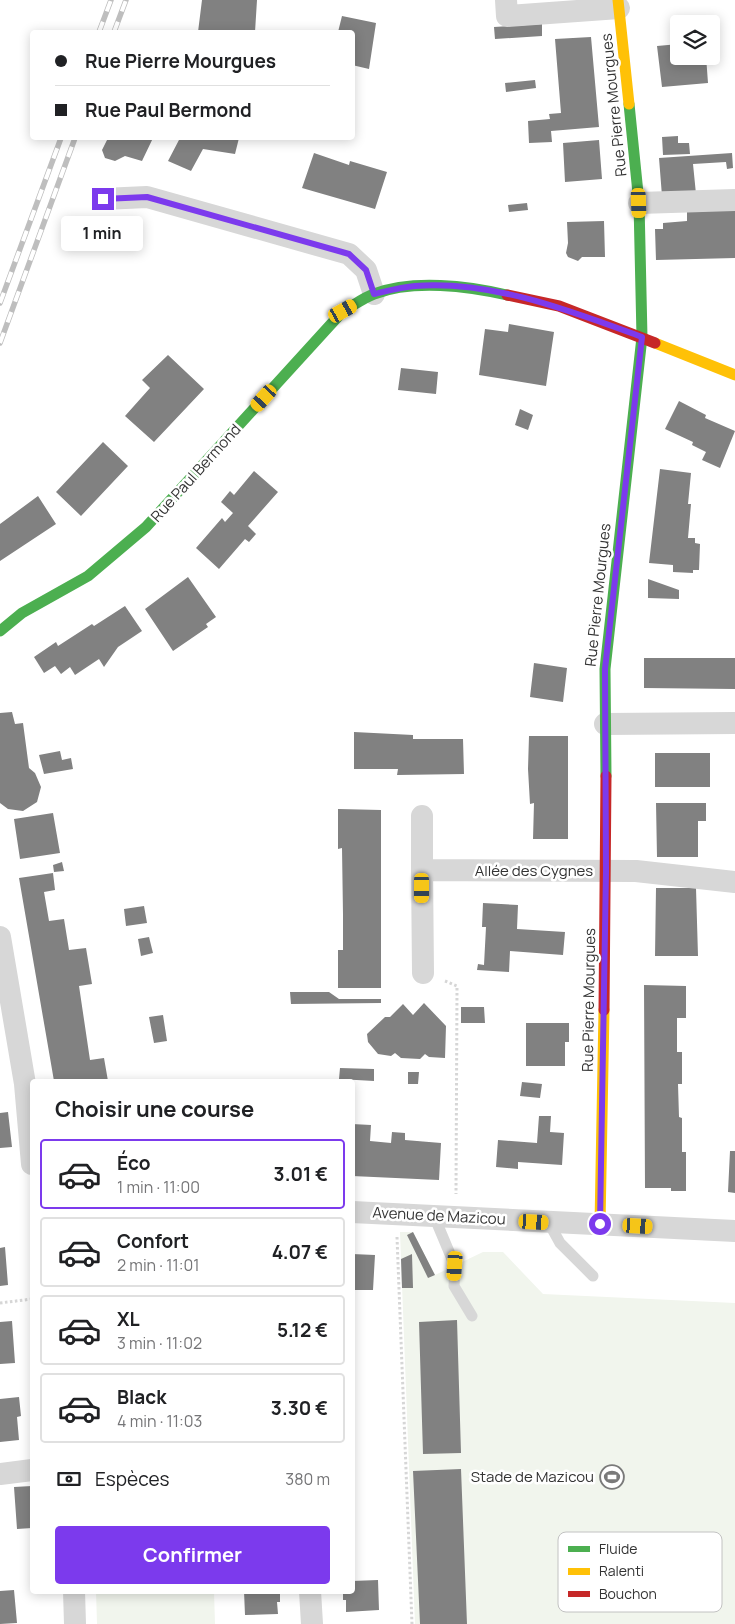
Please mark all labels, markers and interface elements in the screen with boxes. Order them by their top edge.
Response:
map controls [670,15,720,65]
button: layers [670,15,720,65]
street label: Rue Pierre Mourgues [596,32,631,178]
text: Rue Pierre Mourgues [85,48,276,74]
text: Rue Paul Bermond [85,97,252,123]
route end [92,188,114,210]
car [630,188,647,218]
callout: 1 min [62,216,144,252]
text: 1 min [82,222,122,244]
car [326,297,359,325]
car [248,382,279,414]
street label: Rue Paul Bermond [146,419,245,526]
street label: Rue Pierre Mourgues [580,522,615,668]
street label: Allée des Cygnes [475,860,593,881]
car [414,873,429,903]
street label: Rue Pierre Mourgues [577,928,600,1072]
text: Choisir une course [55,1094,254,1124]
text: Éco [117,1150,151,1176]
icon: car [57,1152,102,1197]
text: 3.01 € [274,1161,328,1187]
text: 1 min · 11:00 [117,1176,200,1198]
street label: Avenue de Mazicou [372,1202,506,1229]
route start [589,1213,611,1235]
car [518,1214,549,1230]
car [622,1218,653,1234]
text: Confort [117,1228,189,1254]
icon: car [57,1230,102,1275]
text: 4.07 € [272,1239,328,1265]
car [446,1251,463,1281]
text: 2 min · 11:01 [117,1254,199,1276]
text: XL [117,1306,140,1332]
icon: car [57,1308,102,1353]
text: 5.12 € [277,1317,328,1343]
text: 3 min · 11:02 [117,1332,202,1354]
text: Black [117,1384,166,1410]
icon: car [57,1386,102,1431]
text: 3.30 € [271,1395,328,1421]
text: 4 min · 11:03 [117,1410,202,1432]
sports icon: Stade de Mazicou [599,1464,625,1490]
icon: cash [55,1465,83,1493]
text: Espèces [95,1466,169,1492]
place label: Stade de Mazicou [471,1466,594,1487]
text: 380 m [285,1468,330,1490]
button: Confirmer [55,1526,330,1584]
legend [558,1532,722,1612]
text: Fluide [599,1539,637,1558]
text: Ralenti [599,1561,644,1580]
text: Bouchon [599,1584,657,1603]

